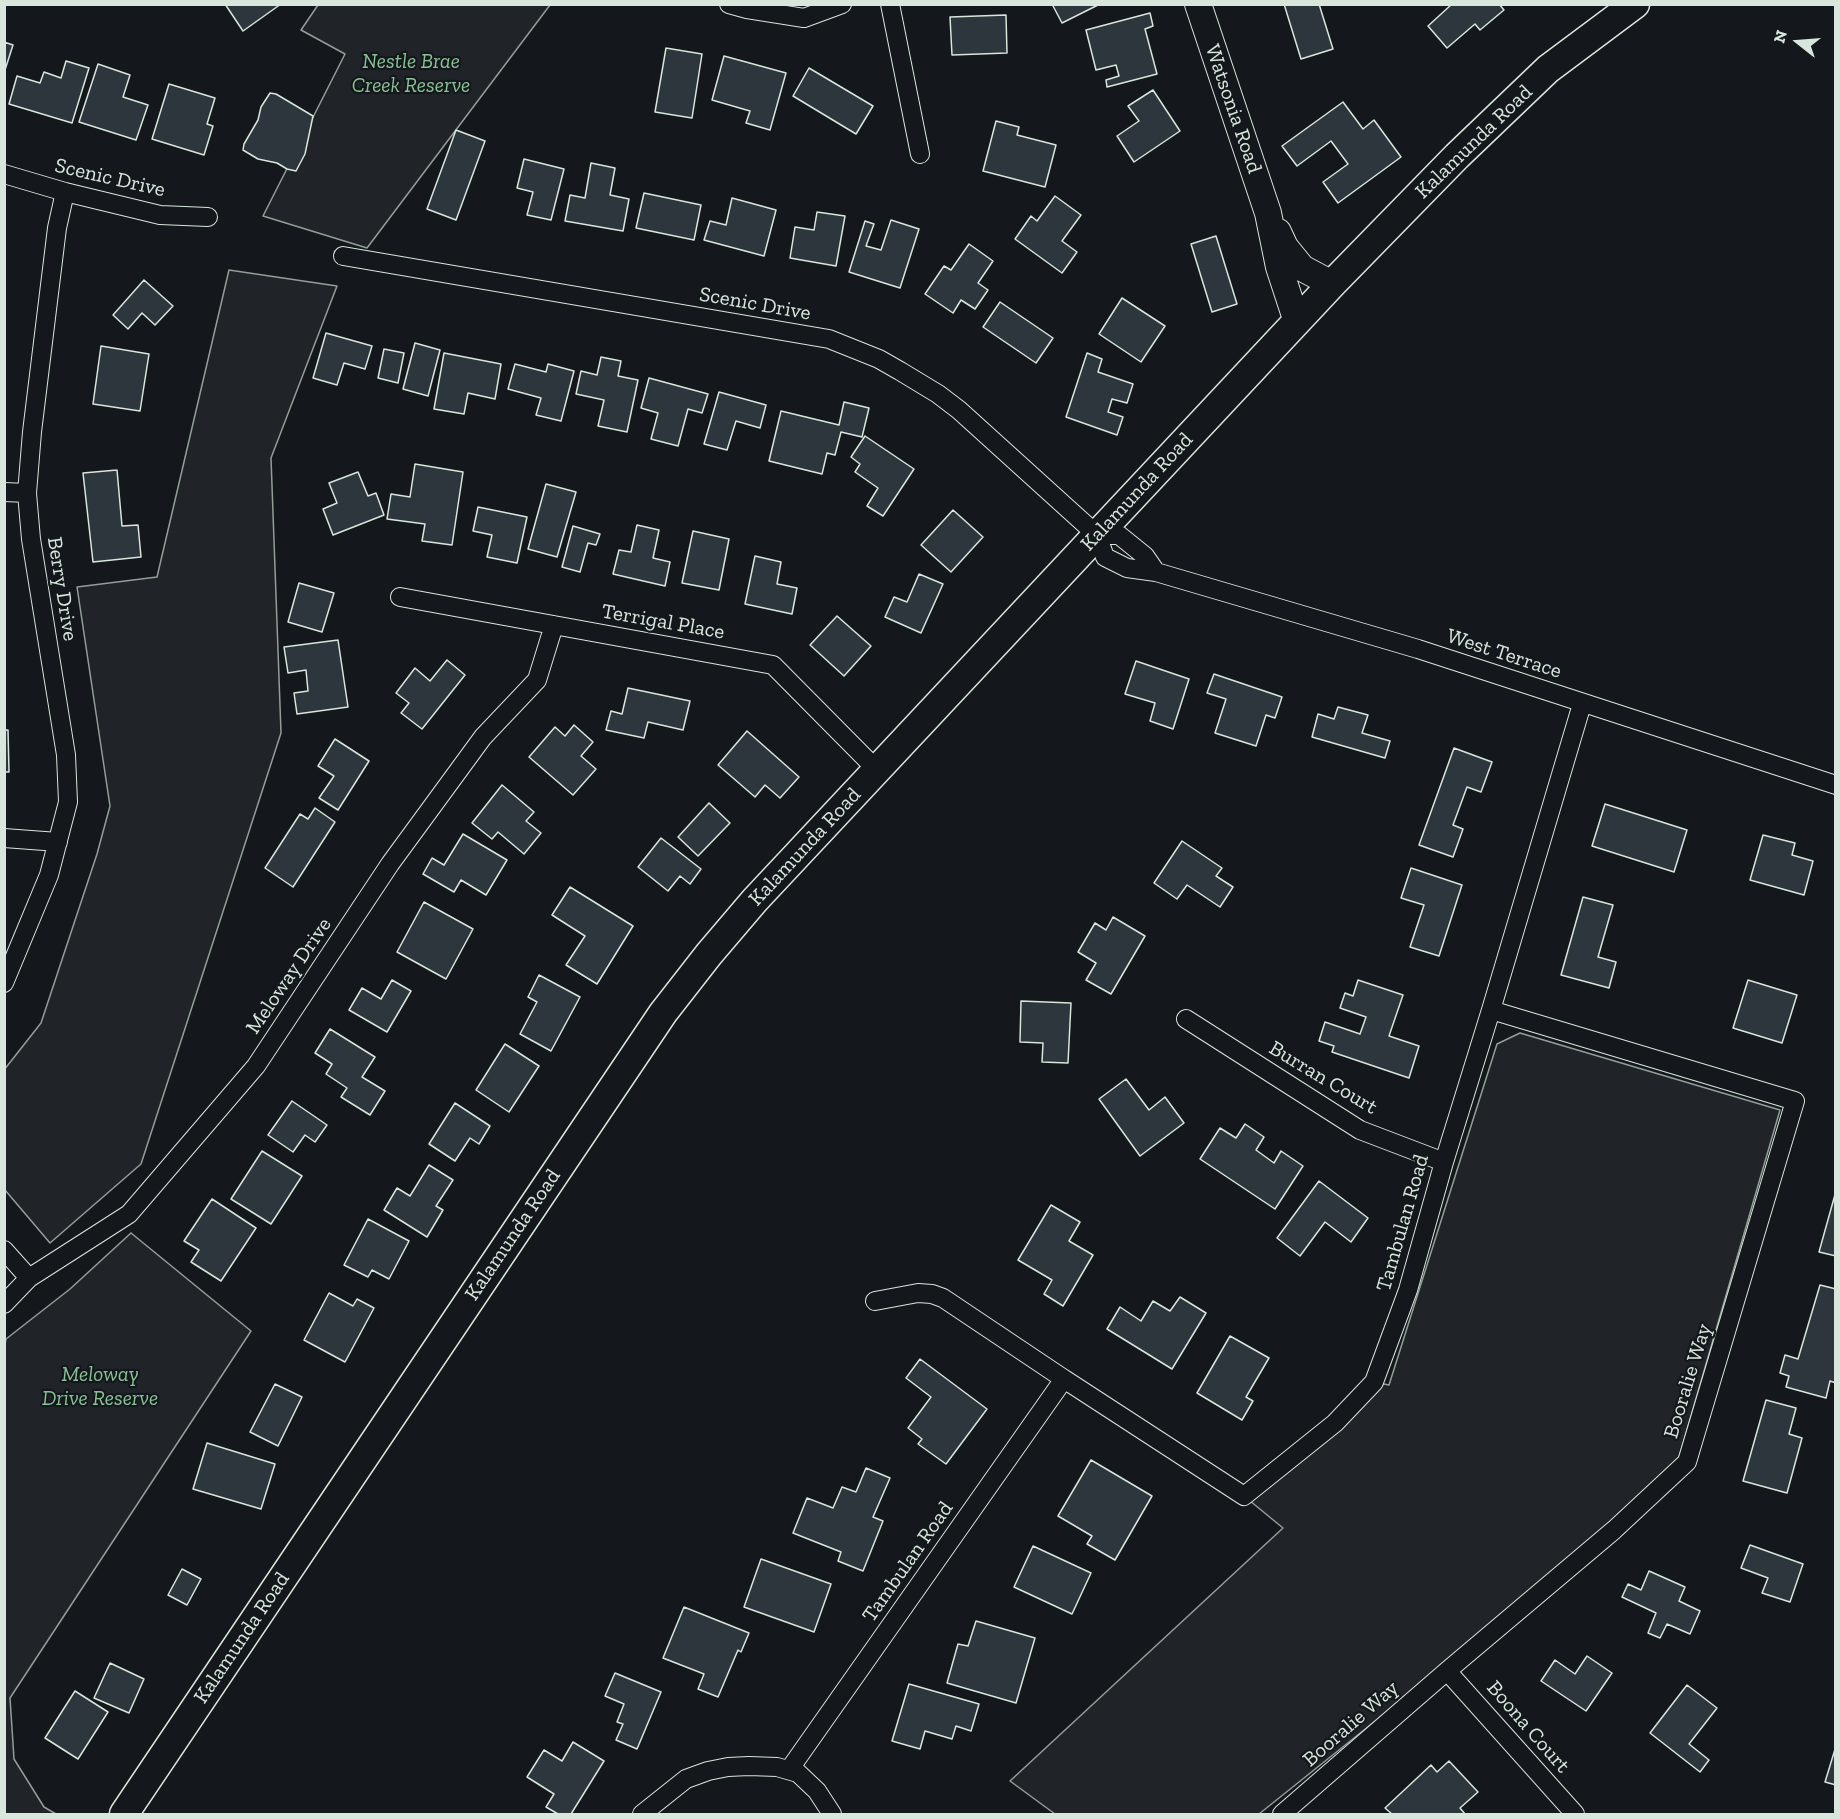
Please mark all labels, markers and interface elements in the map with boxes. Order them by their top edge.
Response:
north arrow [1768,12,1828,72]
text: N [1769,28,1791,45]
street label: Watsonia Road [1199,41,1267,177]
park label: Nestle Brae Creek Reserve [352,49,470,99]
street label: Kalamunda Road [1410,80,1538,204]
street label: Scenic Drive [52,153,168,203]
street label: Scenic Drive [697,282,813,326]
street label: Kalamunda Road [1076,428,1198,556]
street label: Berry Drive [41,535,83,643]
street label: Terrigal Place [600,599,726,645]
street label: West Terrace [1443,624,1565,684]
street label: Kalamunda Road [744,783,866,911]
street label: Meloway Drive [241,913,337,1039]
street label: Burran Court [1264,1036,1382,1120]
street label: Tambulan Road [1371,1152,1435,1294]
street label: Kalamunda Road [460,1165,566,1305]
street label: Booralie Way [1659,1321,1717,1441]
park label: Meloway Drive Reserve [42,1362,158,1412]
street label: Tambulan Road [857,1497,959,1627]
street label: Kalamunda Road [189,1568,295,1708]
street label: Booralie Way [1298,1676,1404,1772]
street label: Boona Court [1481,1676,1575,1778]

